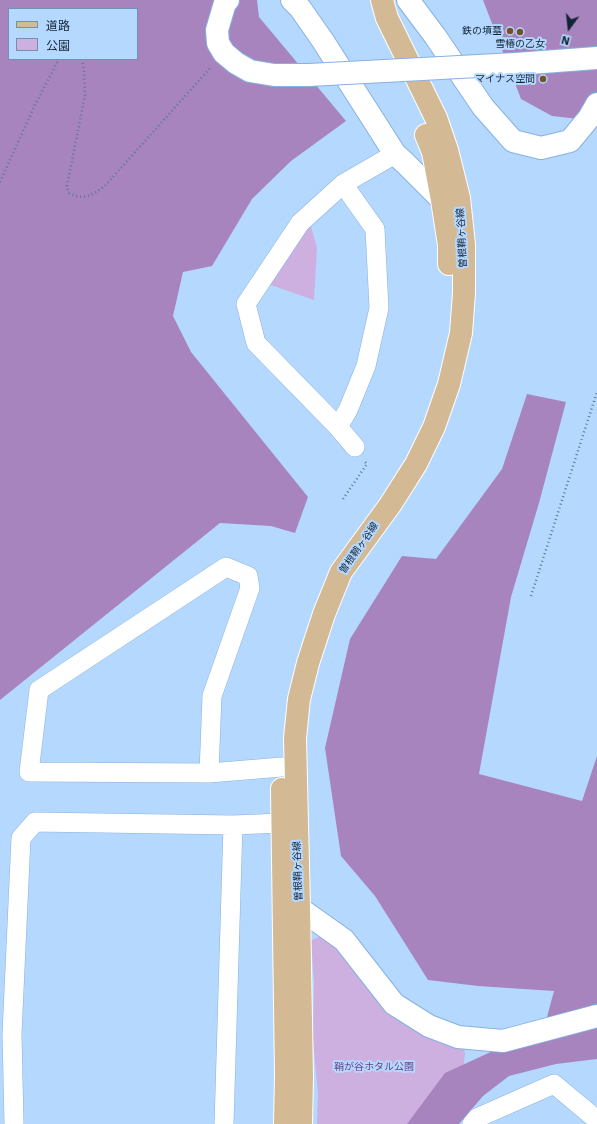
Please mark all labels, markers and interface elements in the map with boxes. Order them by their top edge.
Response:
legend [8,8,138,60]
north arrow [549,8,589,48]
text: 道路 [46,19,70,33]
place label: 鉄の墳墓 [462,25,502,37]
marker: 鉄の墳墓 [505,26,515,36]
marker: 雪椿の乙女 [515,27,525,37]
text: N [560,33,571,47]
place label: 雪椿の乙女 [495,38,545,50]
text: 公園 [46,39,70,53]
place label: マイナス空間 [475,73,535,85]
marker: マイナス空間 [538,74,548,84]
street label: 曽根鞘ヶ谷線 [454,208,470,268]
street label: 曽根鞘ヶ谷線 [337,520,381,576]
street label: 曽根鞘ヶ谷線 [291,841,305,901]
park label: 鞘が谷ホタル公園 [334,1061,414,1073]

